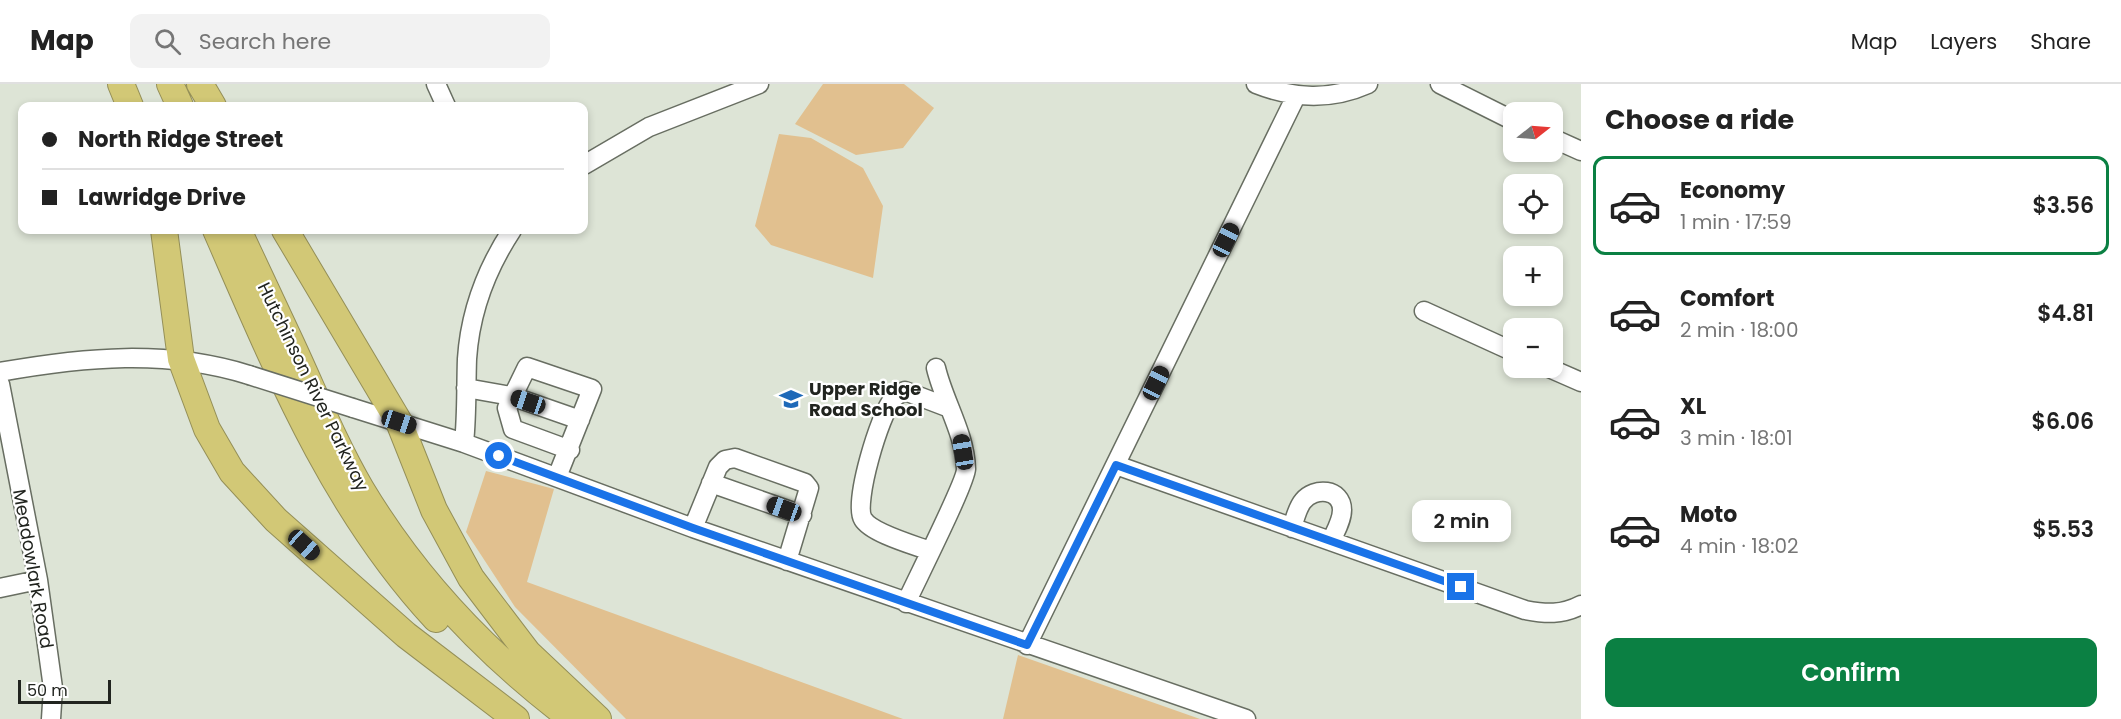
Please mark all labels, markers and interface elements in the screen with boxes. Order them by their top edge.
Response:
search box [130,14,550,68]
text: Map [30,21,94,60]
icon: search [151,25,184,58]
text: Search here [199,26,331,57]
text: Map [1851,27,1897,56]
text: Layers [1930,27,1997,56]
text: Share [2030,27,2091,56]
text: Choose a ride [1605,101,1794,138]
north arrow [1503,102,1563,162]
map controls [1503,102,1563,378]
text: North Ridge Street [78,124,283,155]
button: locate [1503,174,1563,234]
text: Economy [1680,175,1785,206]
icon: car [1608,179,1662,233]
text: Lawridge Drive [78,182,246,213]
text: $3.56 [2032,190,2094,221]
text: 1 min · 17:59 [1680,208,1792,236]
car [1210,220,1242,260]
button: + [1503,246,1563,306]
street label: Hutchinson River Parkway [252,278,375,496]
text: Comfort [1680,283,1774,314]
icon: car [1608,287,1662,341]
text: $4.81 [2037,298,2094,329]
text: 2 min · 18:00 [1680,316,1798,344]
button: − [1503,318,1563,378]
car [1140,363,1172,403]
place label: Upper Ridge Road School [809,376,923,422]
school or university icon: Upper Ridge Road School [778,386,804,412]
car [508,388,548,416]
text: XL [1680,391,1706,422]
icon: car [1608,395,1662,449]
text: $6.06 [2032,406,2094,437]
car [379,408,419,436]
text: 3 min · 18:01 [1680,424,1793,452]
car [951,433,975,471]
route start [485,442,512,469]
street label: Meadowlark Road [7,487,60,651]
car [764,494,804,524]
text: Moto [1680,499,1737,530]
callout: 2 min [1412,500,1510,542]
icon: car [1608,503,1662,557]
text: 2 min [1434,507,1489,535]
text: $5.53 [2032,514,2094,545]
car [285,526,323,564]
text: 4 min · 18:02 [1680,532,1799,560]
route end [1447,573,1474,600]
button: Confirm [1605,638,2097,707]
scale bar [18,677,111,704]
text: 50 m [27,679,68,702]

